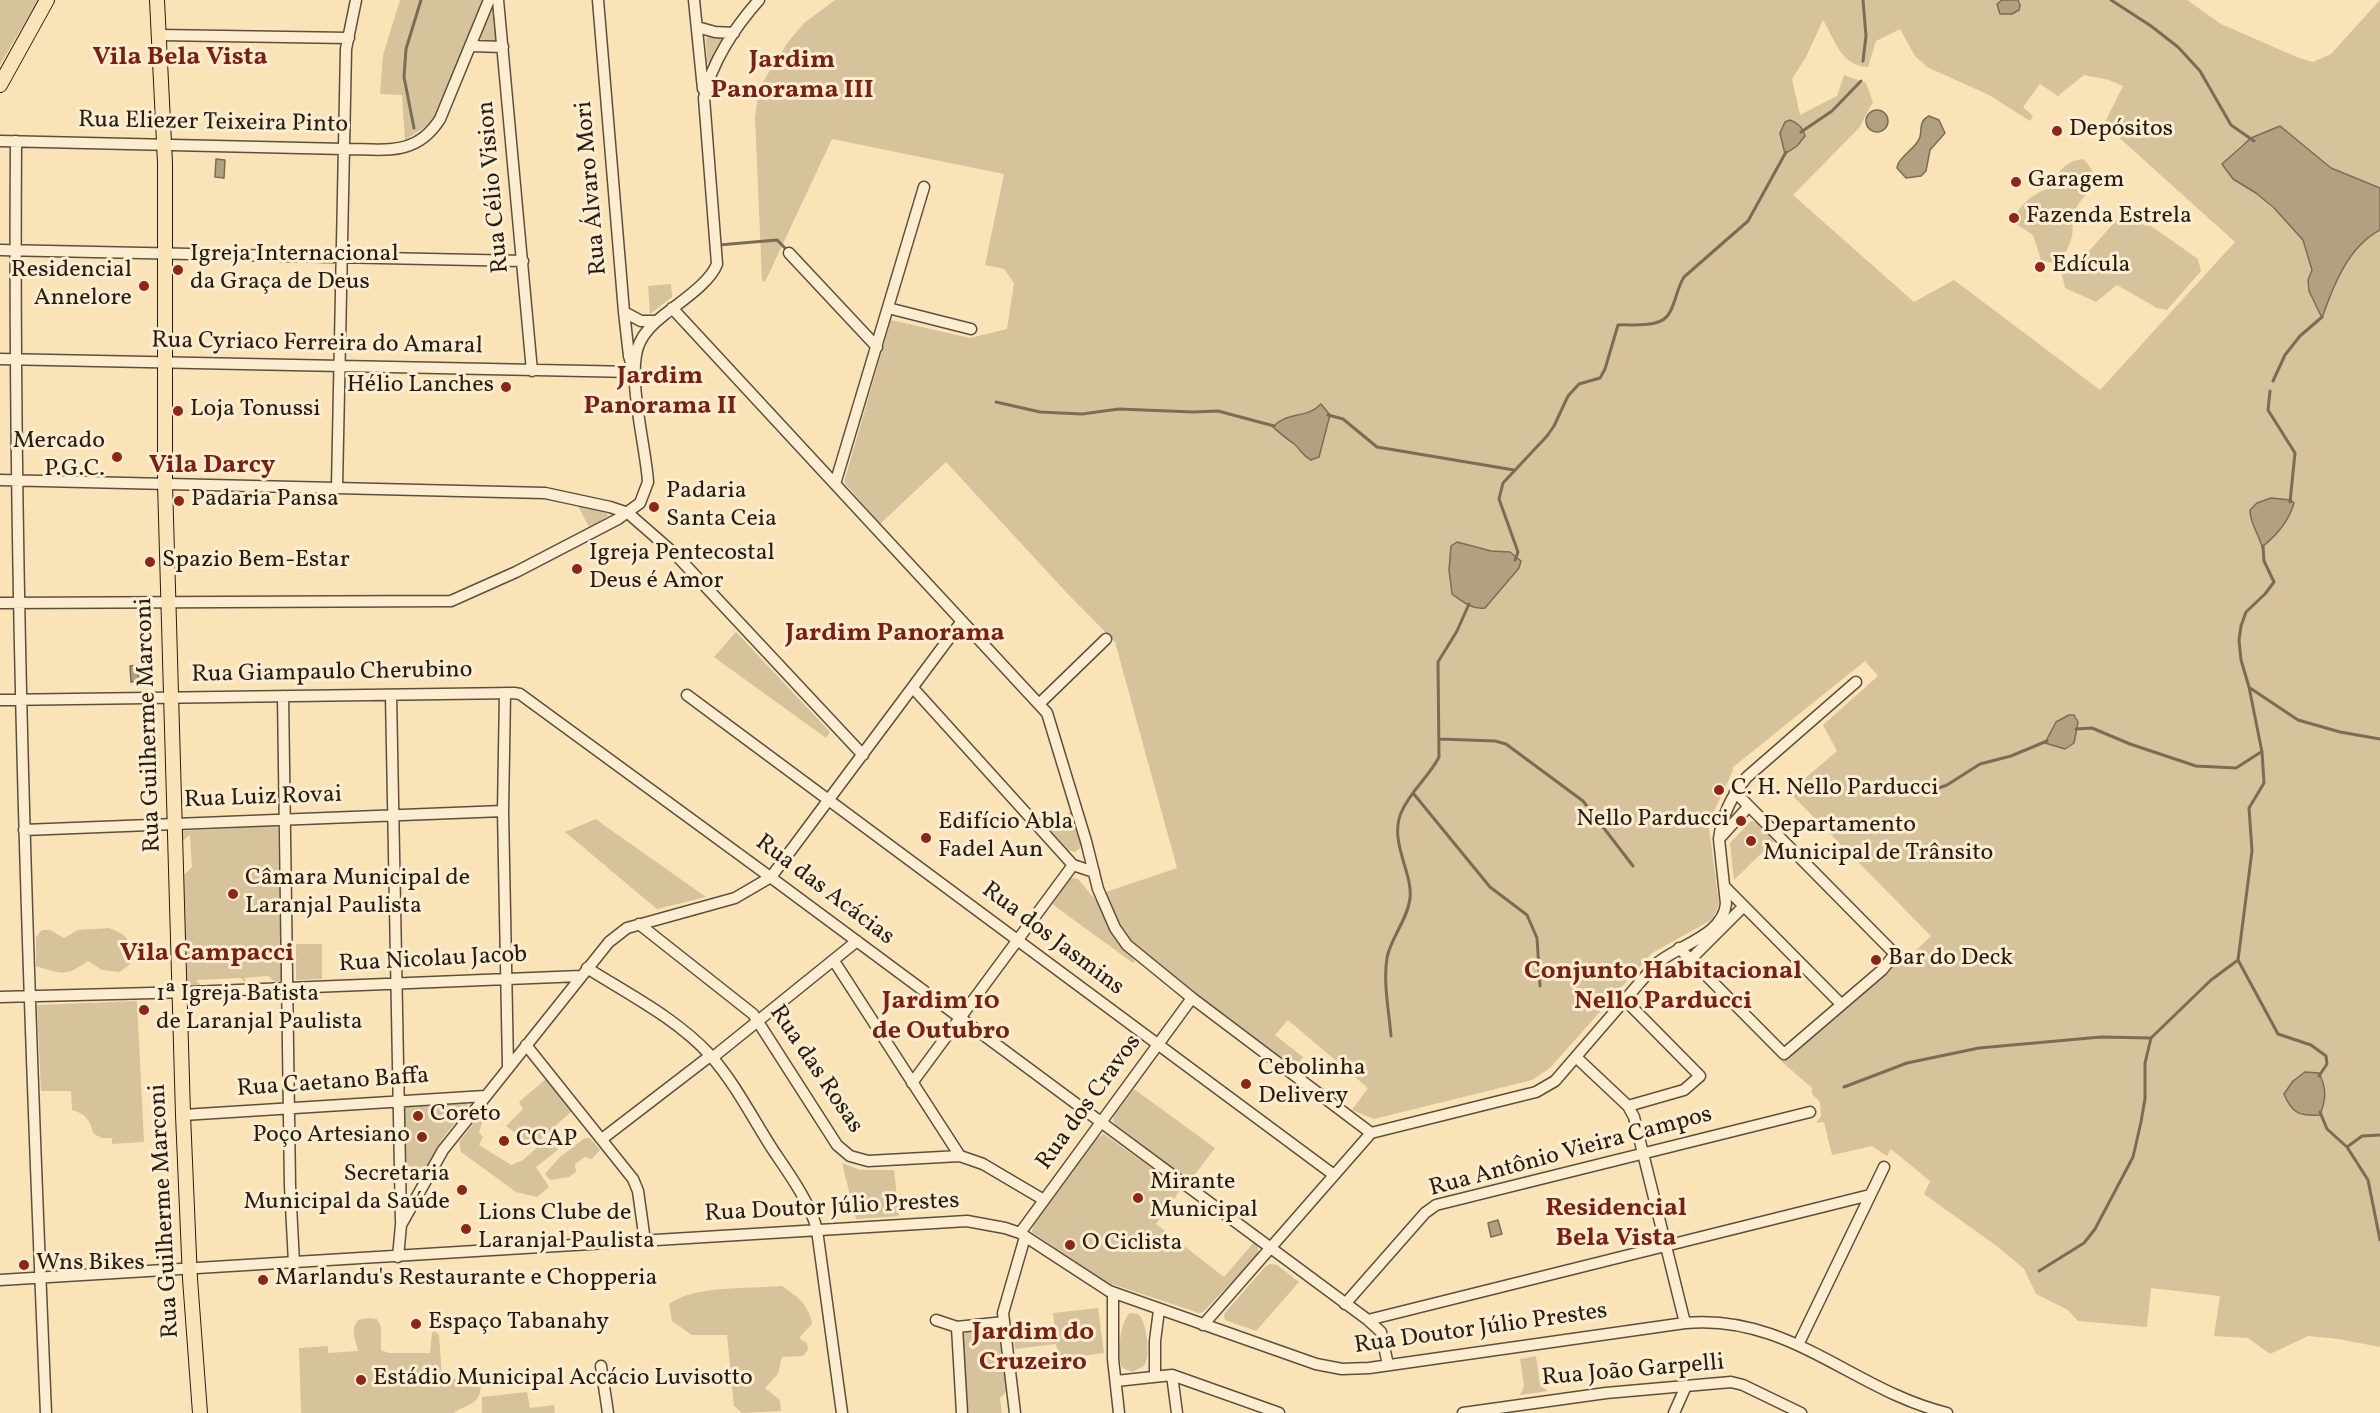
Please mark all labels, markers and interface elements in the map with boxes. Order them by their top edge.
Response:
district label: Vila Bela Vista [92,43,268,75]
district label: Jardim Panorama III [710,46,874,107]
street label: Rua Célio Vision [473,100,517,274]
street label: Rua Álvaro Mori [571,100,615,276]
street label: Rua Eliezer Teixeira Pinto [78,107,348,141]
place label: Depósitos [2069,117,2173,145]
marker: Depósitos [2050,124,2064,138]
place label: Garagem [2028,168,2124,196]
marker: Garagem [2009,175,2023,189]
place label: Fazenda Estrela [2026,204,2192,232]
marker: Fazenda Estrela [2007,211,2021,225]
place label: Igreja Internacional da Graça de Deus [190,242,399,298]
place label: Edícula [2052,253,2131,281]
place label: Residencial Annelore [11,258,132,314]
marker: Edícula [2033,260,2047,274]
marker: Igreja Internacional da Graça de Deus [171,263,185,277]
marker: Residencial Annelore [137,279,151,293]
street label: Rua Cyriaco Ferreira do Amaral [151,328,483,362]
district label: Jardim Panorama II [583,362,737,424]
place label: Hélio Lanches [347,373,494,401]
marker: Hélio Lanches [499,380,513,394]
place label: Loja Tonussi [190,397,321,425]
marker: Loja Tonussi [171,404,185,418]
place label: Mercado P.G.C. [13,429,105,485]
marker: Mercado P.G.C. [110,450,124,464]
district label: Vila Darcy [149,451,275,483]
place label: Padaria Santa Ceia [666,479,777,535]
place label: Padaria Pansa [191,487,339,515]
marker: Padaria Pansa [172,494,186,508]
marker: Padaria Santa Ceia [647,500,661,514]
place label: Igreja Pentecostal Deus é Amor [589,541,775,597]
place label: Spazio Bem-Estar [162,548,350,576]
marker: Spazio Bem-Estar [143,555,157,569]
marker: Igreja Pentecostal Deus é Amor [570,562,584,576]
street label: Rua Guilherme Marconi [131,597,169,853]
district label: Jardim Panorama [785,619,1005,651]
street label: Rua Giampaulo Cherubino [191,657,473,691]
place label: C. H. Nello Parducci [1731,776,1938,804]
street label: Rua Luiz Rovai [184,782,342,816]
marker: C. H. Nello Parducci [1712,783,1726,797]
place label: Nello Parducci [1576,807,1729,835]
place label: Edifício Abla Fadel Aun [938,810,1073,866]
place label: Departamento Municipal de Trânsito [1763,813,1993,869]
marker: Nello Parducci [1734,814,1748,828]
street label: Rua das Acácias [749,829,899,953]
marker: Edifício Abla Fadel Aun [919,831,933,845]
marker: Departamento Municipal de Trânsito [1744,834,1758,848]
place label: Câmara Municipal de Laranjal Paulista [245,866,470,922]
street label: Rua dos Jasmins [975,877,1129,1003]
marker: Câmara Municipal de Laranjal Paulista [226,887,240,901]
district label: Vila Campacci [120,939,294,971]
street label: Rua Nicolau Jacob [338,942,528,980]
place label: Bar do Deck [1888,946,2013,974]
marker: Bar do Deck [1869,953,1883,967]
district label: Conjunto Habitacional Nello Parducci [1524,957,1802,1018]
place label: 1ª Igreja Batista de Laranjal Paulista [156,982,363,1038]
district label: Jardim 10 de Outubro [872,987,1010,1048]
street label: Rua das Rosas [762,1000,868,1140]
marker: 1ª Igreja Batista de Laranjal Paulista [137,1003,151,1017]
street label: Rua dos Cravos [1031,1030,1149,1176]
place label: Cebolinha Delivery [1258,1056,1366,1112]
street label: Rua Caetano Baffa [236,1063,430,1105]
marker: Cebolinha Delivery [1239,1077,1253,1091]
street label: Rua Guilherme Marconi [145,1083,187,1339]
street label: Rua Antônio Vieira Campos [1426,1101,1716,1205]
place label: Coreto [430,1102,501,1130]
marker: Coreto [411,1109,425,1123]
place label: Poço Artesiano [252,1123,410,1151]
place label: CCAP [516,1127,577,1155]
marker: Poço Artesiano [415,1130,429,1144]
marker: CCAP [497,1134,511,1148]
place label: Secretaria Municipal da Saúde [243,1162,450,1218]
place label: Mirante Municipal [1150,1170,1258,1226]
marker: Secretaria Municipal da Saúde [455,1183,469,1197]
street label: Rua Doutor Júlio Prestes [704,1188,960,1230]
marker: Mirante Municipal [1131,1191,1145,1205]
district label: Residencial Bela Vista [1545,1194,1687,1256]
place label: Lions Clube de Laranjal Paulista [478,1201,655,1257]
marker: Lions Clube de Laranjal Paulista [459,1222,473,1236]
place label: O Ciclista [1082,1231,1182,1259]
marker: O Ciclista [1063,1238,1077,1252]
place label: Wns Bikes [36,1251,145,1279]
marker: Wns Bikes [17,1258,31,1272]
place label: Marlandu's Restaurante e Chopperia [275,1266,657,1294]
marker: Marlandu's Restaurante e Chopperia [256,1273,270,1287]
street label: Rua Doutor Júlio Prestes [1353,1298,1609,1362]
place label: Espaço Tabanahy [428,1310,609,1338]
marker: Espaço Tabanahy [409,1317,423,1331]
district label: Jardim do Cruzeiro [972,1318,1094,1380]
street label: Rua João Garpelli [1541,1350,1725,1394]
place label: Estádio Municipal Accácio Luvisotto [373,1366,753,1394]
marker: Estádio Municipal Accácio Luvisotto [354,1373,368,1387]

